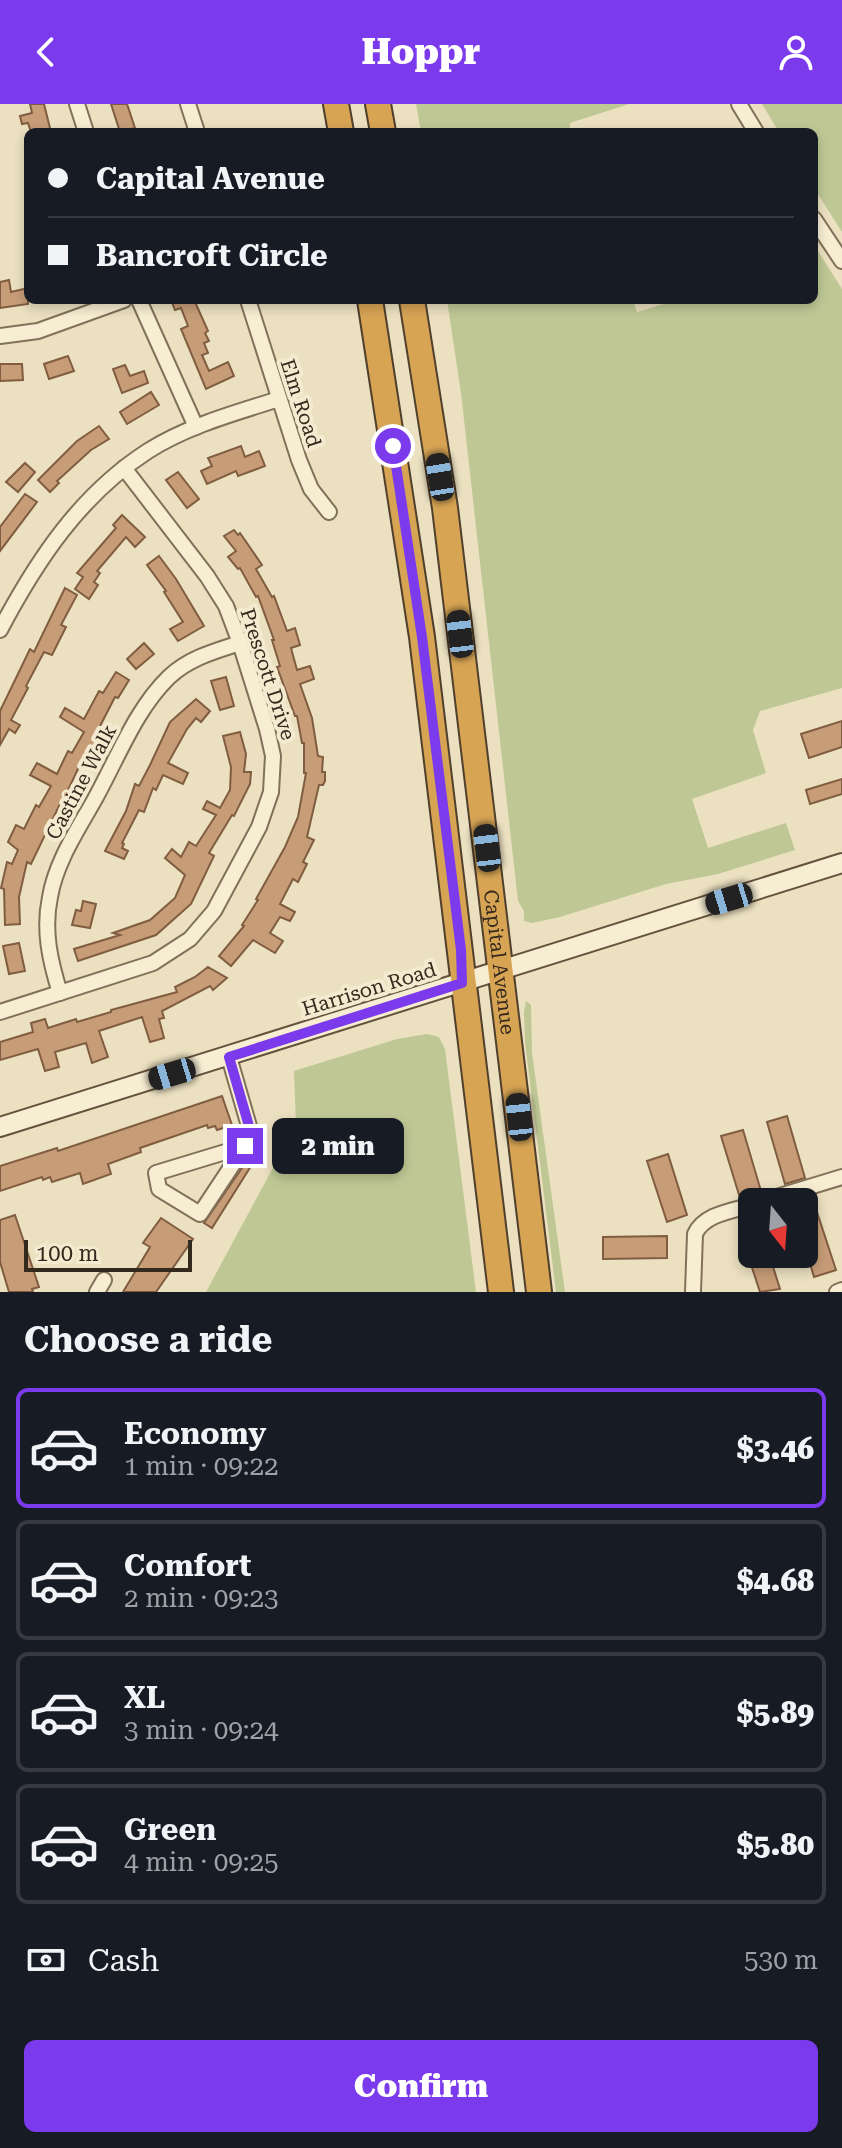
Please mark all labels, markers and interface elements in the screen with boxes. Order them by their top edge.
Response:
icon: back [24,30,68,74]
icon: person [774,30,818,74]
text: Hoppr [362,31,480,73]
text: Capital Avenue [96,161,325,196]
text: Bancroft Circle [96,238,328,273]
street label: Elm Road [275,356,327,450]
route start [375,428,411,464]
car [424,451,456,503]
street label: Prescott Drive [235,605,301,743]
car [445,609,475,659]
street label: Castine Walk [41,720,121,844]
car [472,823,502,873]
car [703,881,755,917]
street label: Capital Avenue [479,888,520,1036]
street label: Harrison Road [299,957,439,1021]
car [146,1056,198,1092]
car [505,1092,533,1142]
callout: 2 min [273,1118,405,1174]
route end [227,1128,263,1164]
text: 2 min [301,1131,375,1161]
north arrow [738,1188,818,1268]
map controls [738,1188,818,1268]
scale bar [24,1236,192,1272]
text: 100 m [36,1241,99,1266]
text: Choose a ride [24,1319,272,1361]
icon: car [28,1412,100,1484]
text: Economy [124,1416,266,1451]
text: $3.46 [737,1431,814,1466]
text: 1 min · 09:22 [124,1451,279,1481]
icon: car [28,1544,100,1616]
text: Comfort [124,1548,251,1583]
text: $4.68 [737,1563,814,1598]
text: 2 min · 09:23 [124,1583,279,1613]
icon: car [28,1676,100,1748]
text: XL [124,1680,165,1715]
text: $5.89 [737,1695,814,1730]
text: 3 min · 09:24 [124,1715,279,1745]
icon: car [28,1808,100,1880]
text: Green [124,1812,216,1847]
text: $5.80 [737,1827,814,1862]
text: 4 min · 09:25 [124,1847,279,1877]
icon: cash [24,1938,68,1982]
text: Cash [88,1943,159,1978]
text: 530 m [744,1945,818,1975]
button: Confirm [24,2040,818,2132]

